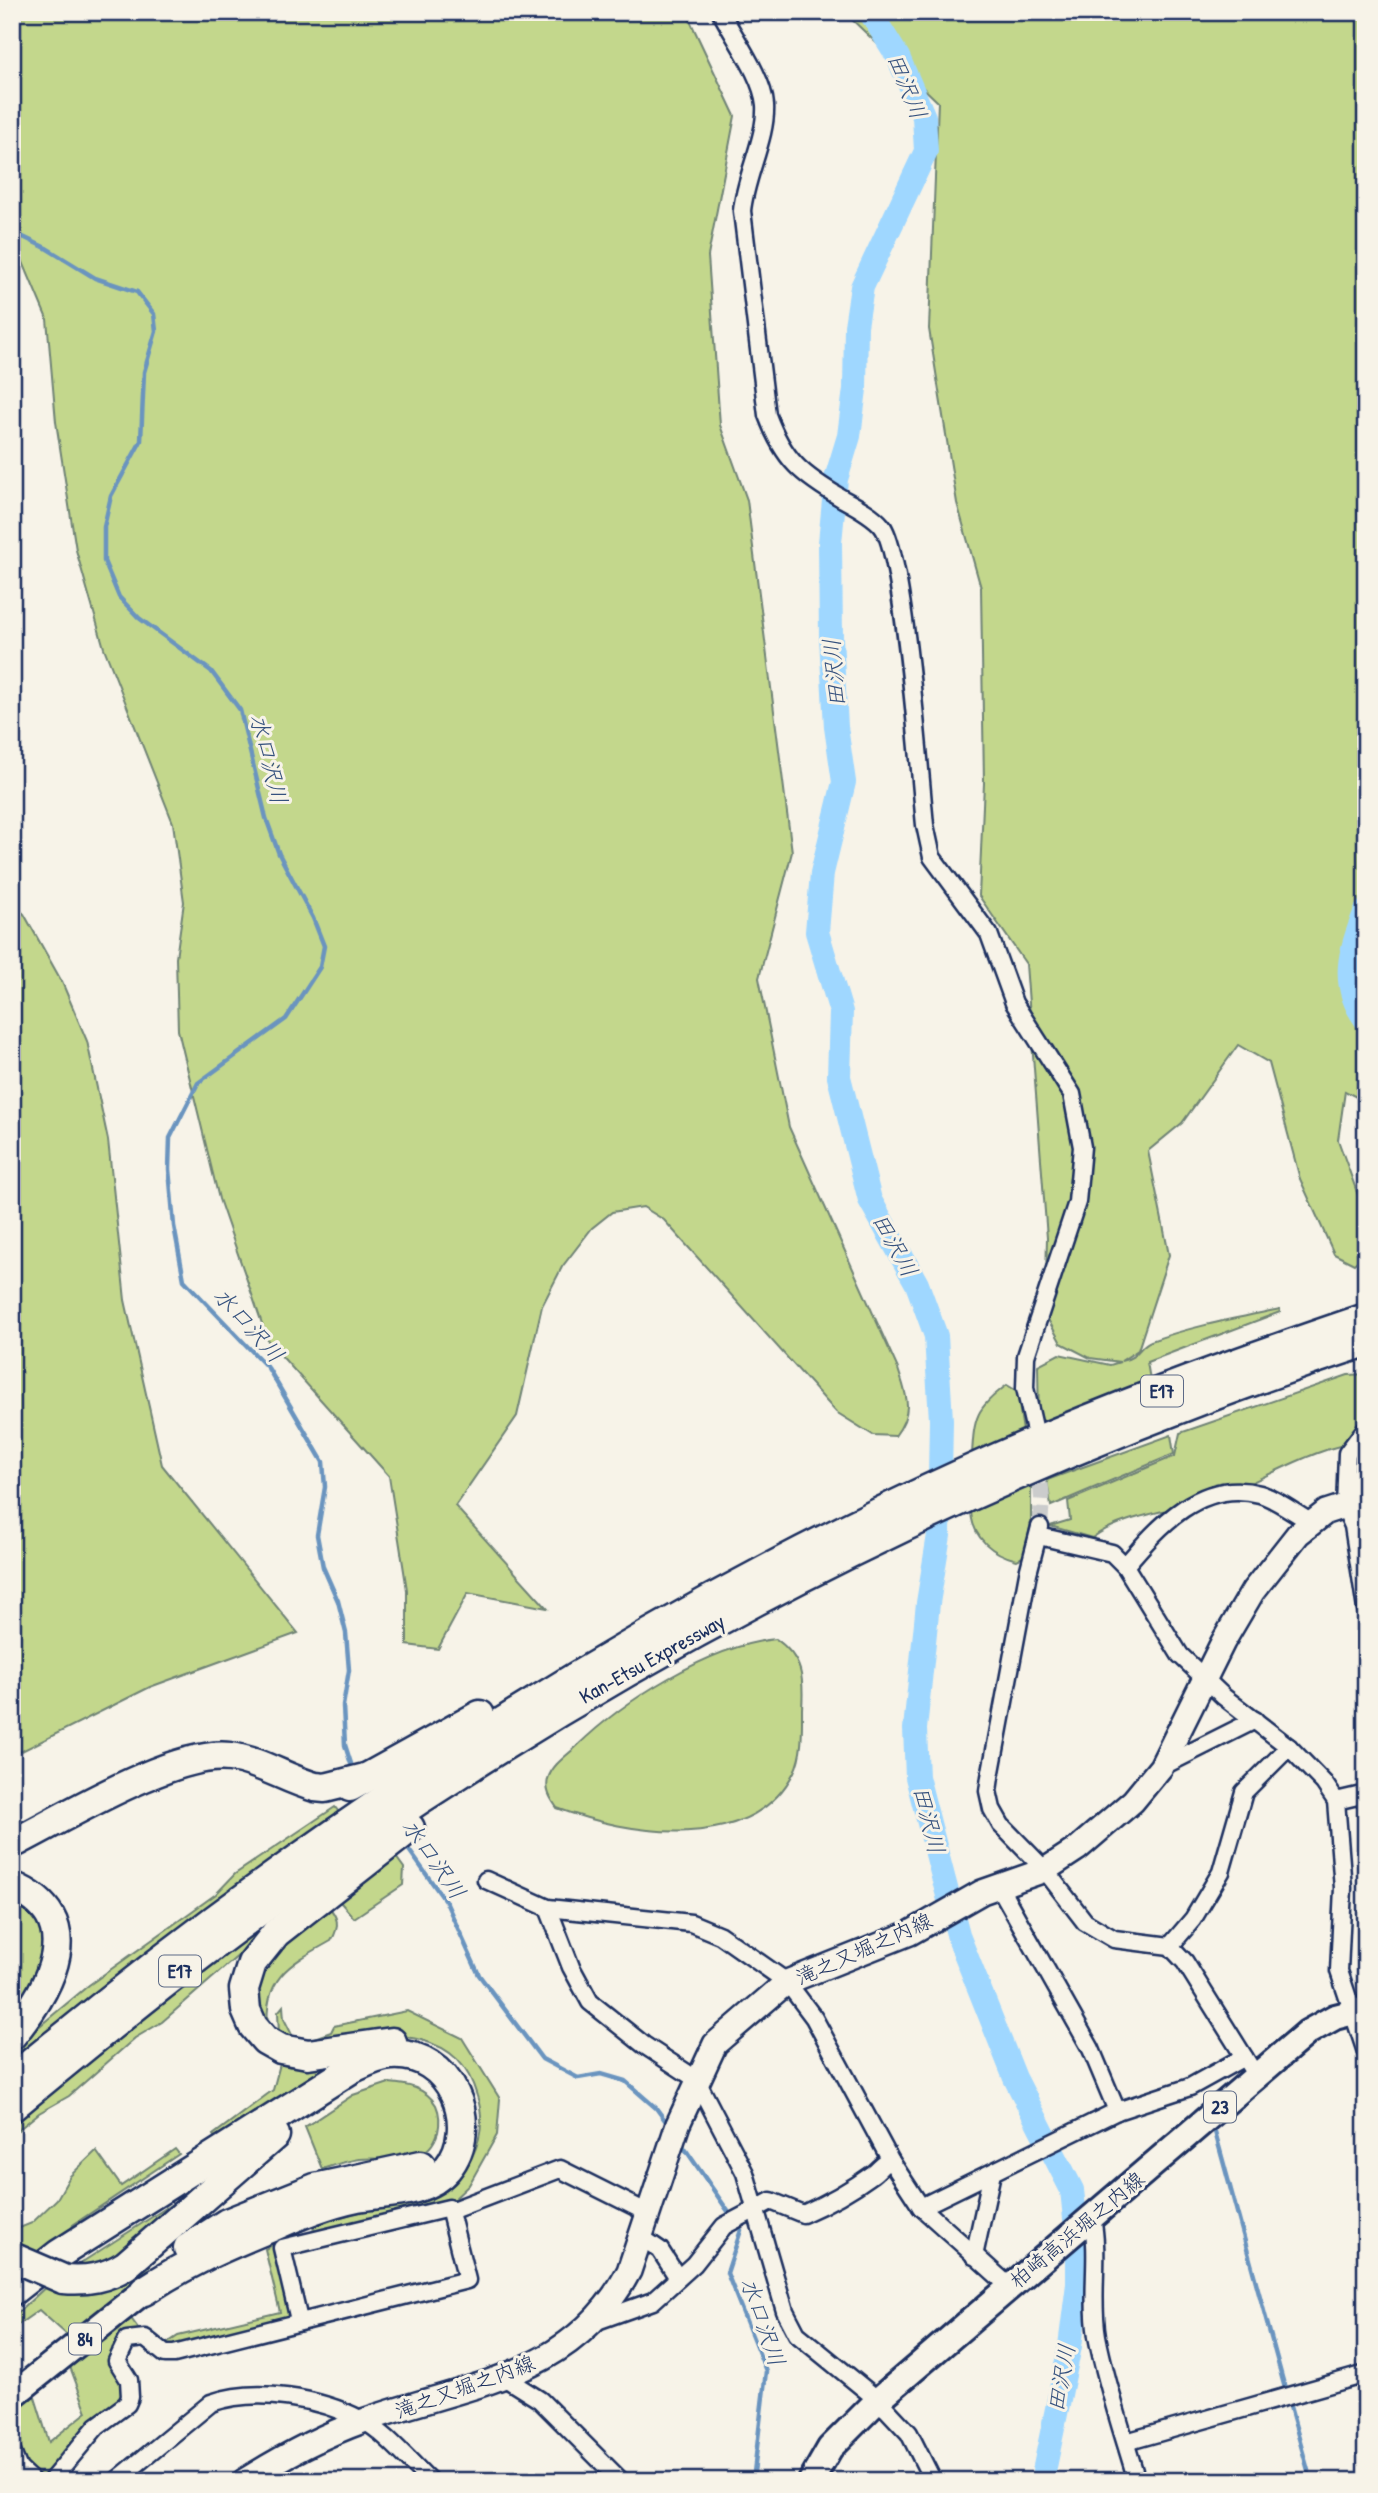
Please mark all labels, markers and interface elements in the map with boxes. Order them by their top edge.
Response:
water label: 田沢川 [880,48,935,124]
water label: 田沢川 [815,637,852,709]
water label: 水口沢川 [243,710,296,807]
water label: 田沢川 [865,1207,926,1282]
water label: 水口沢川 [207,1280,292,1369]
road number: E17 [1141,1376,1183,1406]
street label: Kan-Etsu Expressway [574,1607,730,1711]
water label: 田沢川 [906,1783,953,1857]
water label: 水口沢川 [395,1812,473,1905]
street label: 滝之又堀之内線 [791,1905,937,1992]
road number: E17 [159,1955,201,1986]
road number: 23 [1204,2092,1236,2122]
street label: 柏崎高浜堀之内線 [1003,2165,1150,2295]
water label: 水口沢川 [734,2273,793,2370]
road number: 84 [69,2324,101,2354]
water label: 田沢川 [1039,2341,1082,2415]
street label: 滝之又堀之内線 [391,2348,539,2425]

